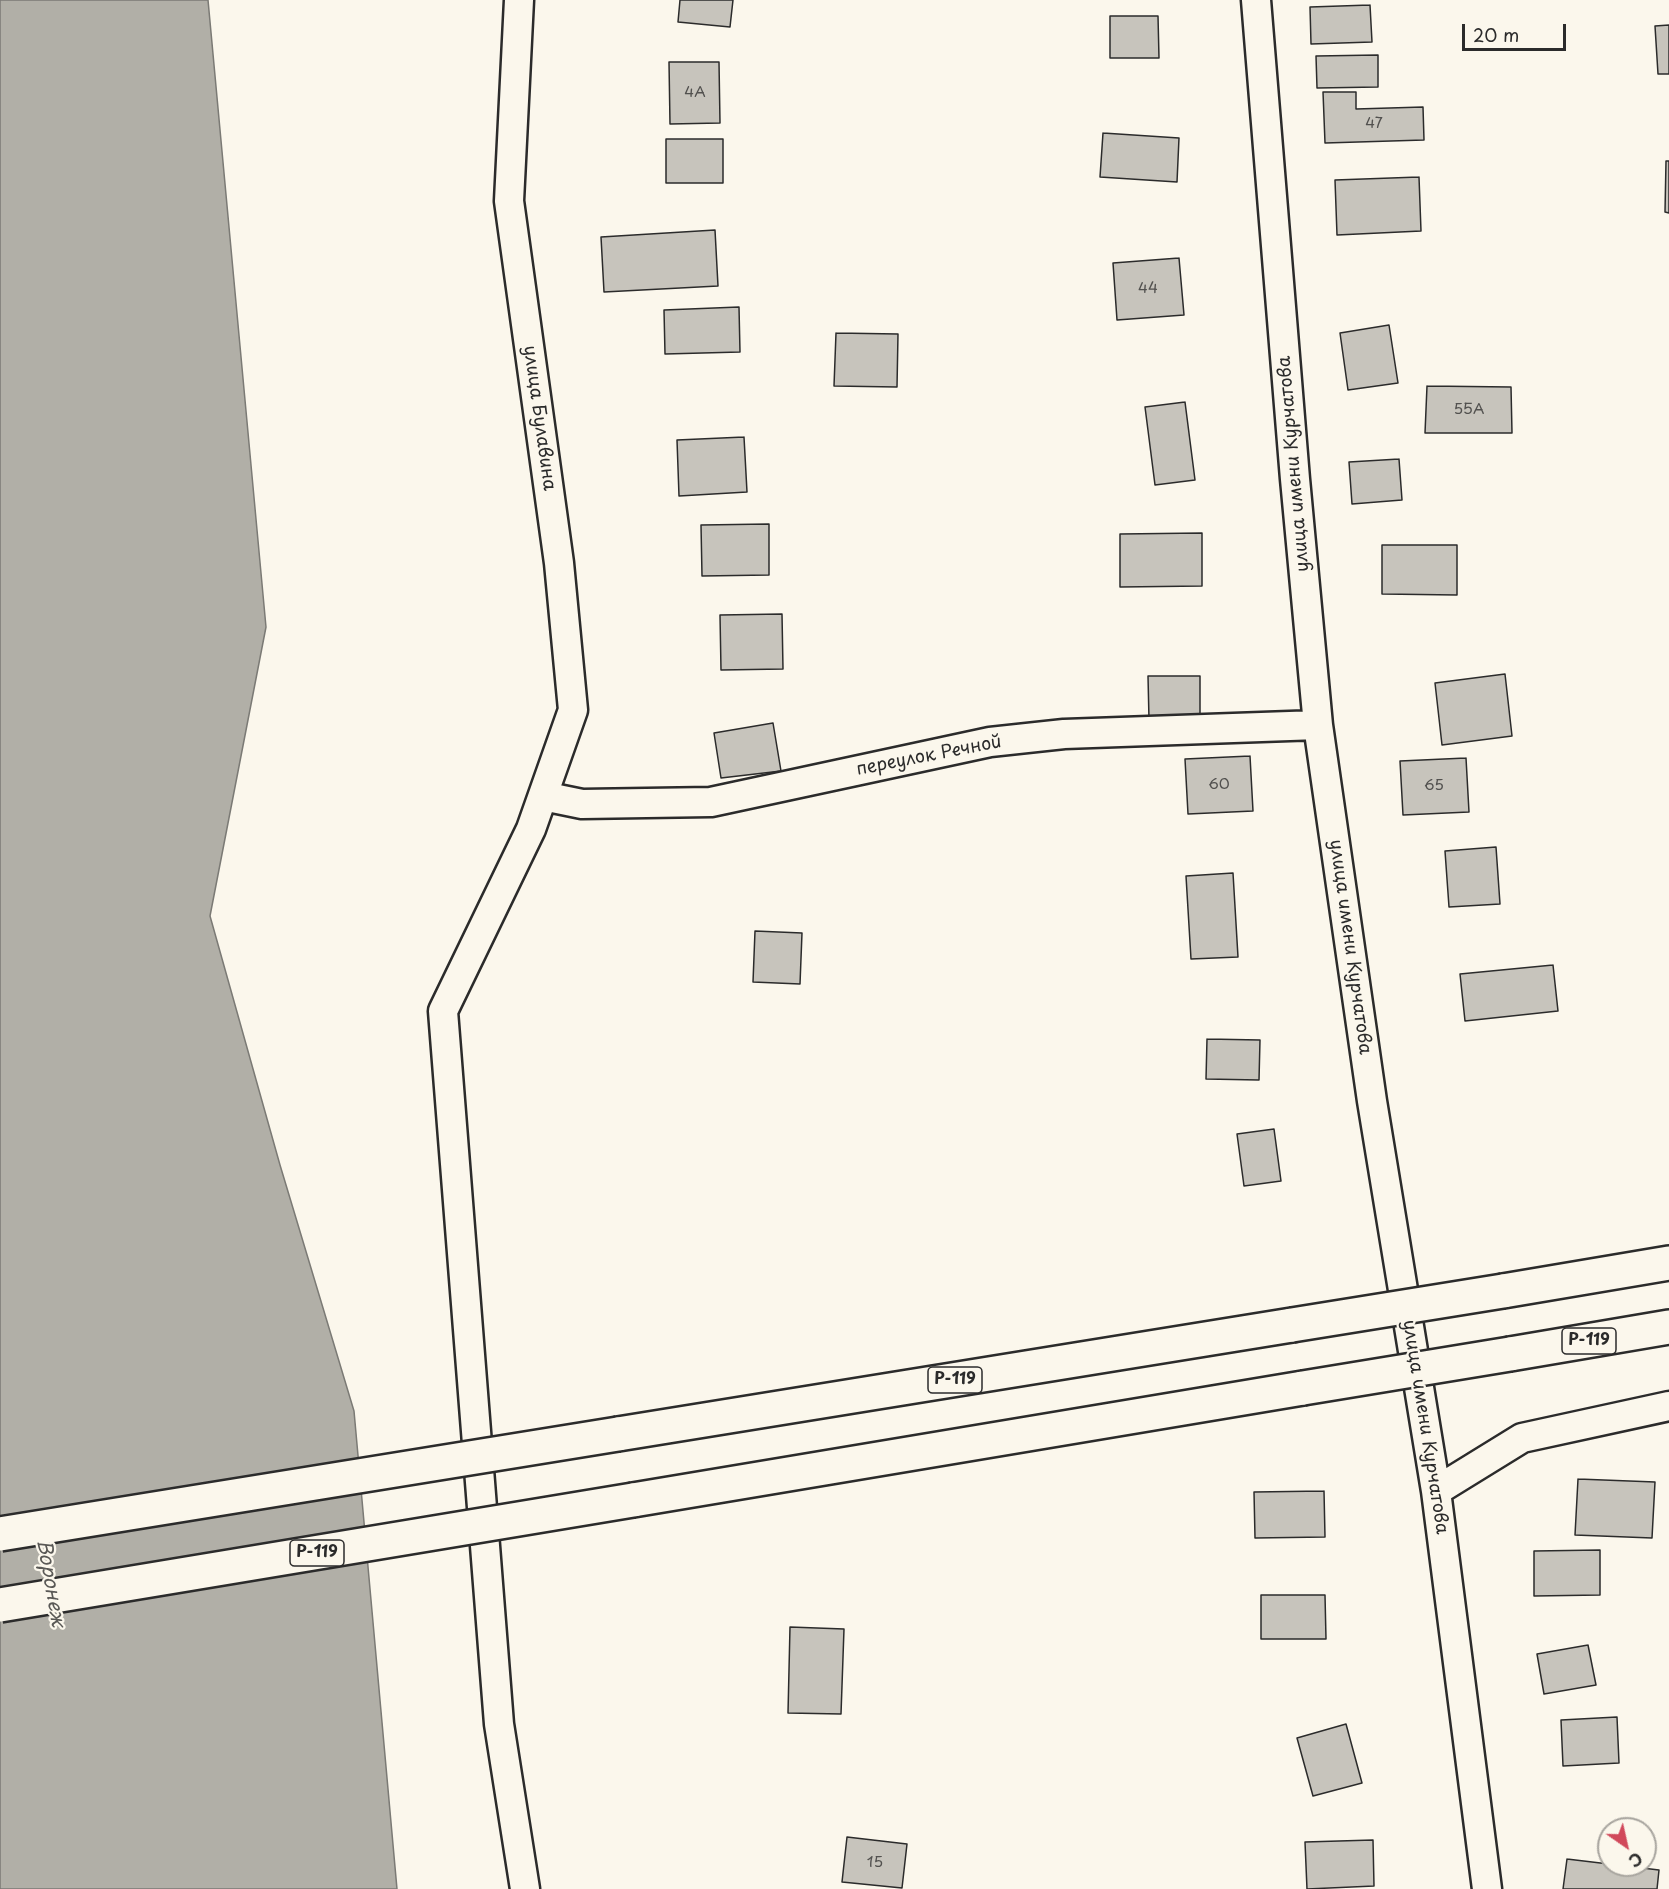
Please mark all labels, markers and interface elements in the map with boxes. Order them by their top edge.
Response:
scale bar [1465,12,1568,50]
text: 20 m [1473,21,1519,48]
house number: 4А [684,84,706,102]
house number: 47 [1365,115,1383,133]
house number: 44 [1138,280,1158,298]
street label: улица Булавина [518,344,560,492]
street label: улица имени Курчатова [1274,355,1314,573]
house number: 55А [1454,401,1484,419]
street label: переулок Речной [854,731,1004,781]
house number: 60 [1208,776,1230,794]
house number: 65 [1424,777,1444,795]
street label: улица имени Курчатова [1324,838,1376,1056]
street label: улица имени Курчатова [1397,1318,1453,1536]
road number: Р-119 [1562,1328,1616,1354]
road number: Р-119 [928,1367,982,1393]
water label: Воронеж [31,1537,69,1629]
road number: Р-119 [290,1540,344,1566]
north arrow [1597,1817,1657,1877]
text: С [1624,1847,1648,1874]
house number: 15 [867,1854,883,1872]

